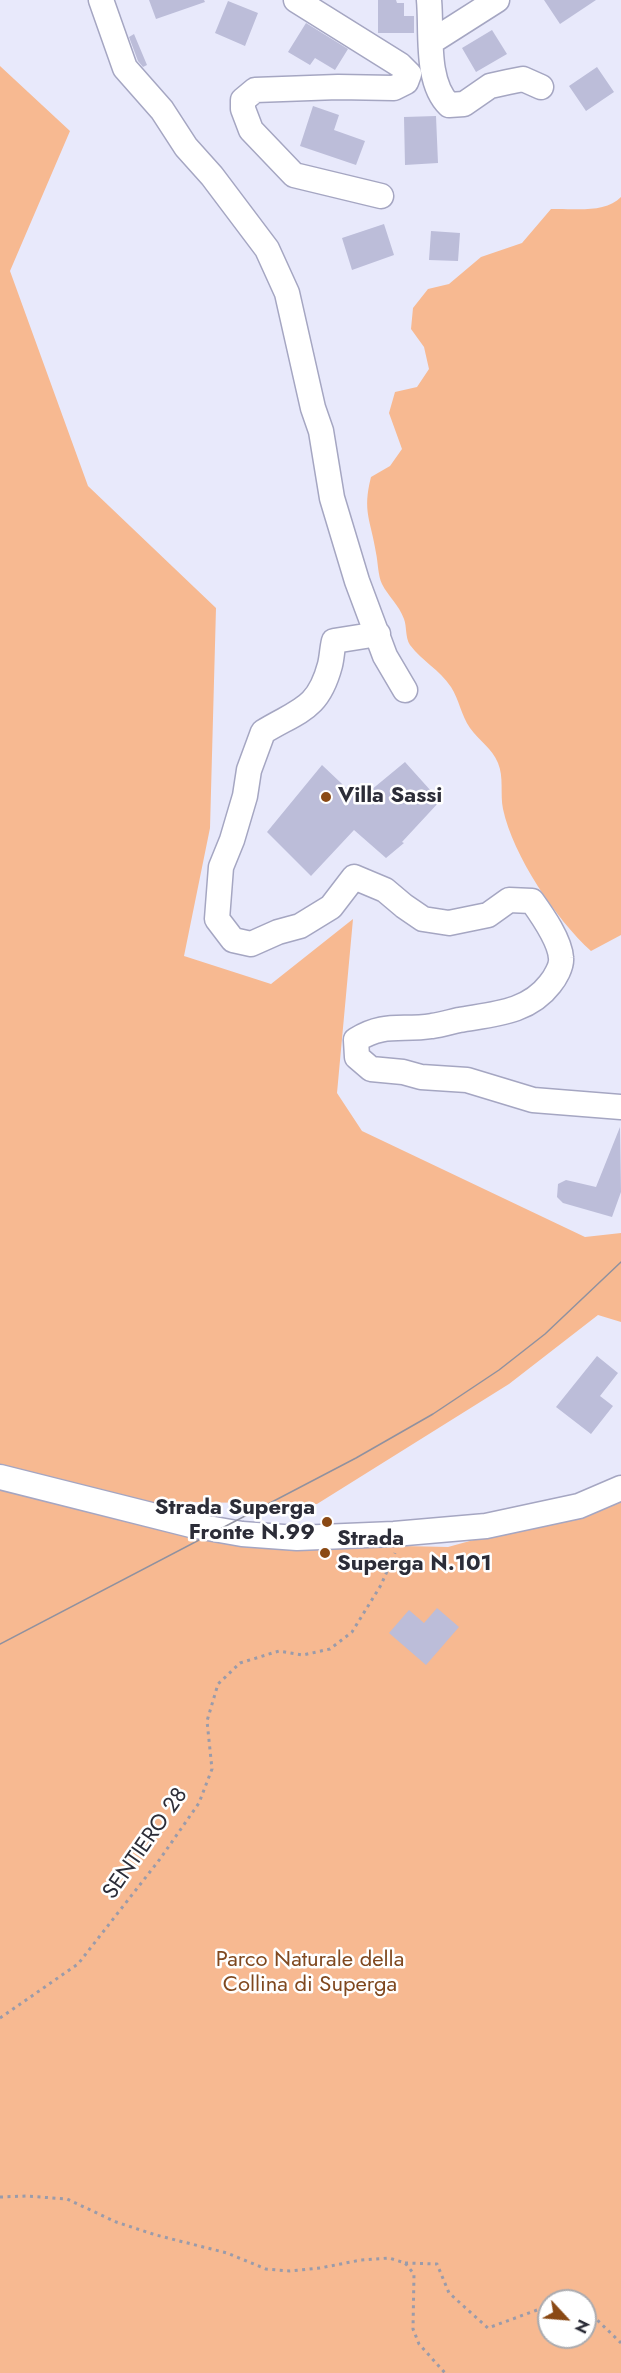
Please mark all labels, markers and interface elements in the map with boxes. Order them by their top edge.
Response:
place label: Villa Sassi [338,784,442,810]
marker: Villa Sassi [319,790,333,804]
place label: Strada Superga Fronte N.99 [155,1496,315,1548]
marker: Strada Superga Fronte N.99 [320,1515,334,1529]
place label: Strada Superga N.101 [337,1527,492,1579]
marker: Strada Superga N.101 [318,1546,332,1560]
street label: SENTIERO 28 [98,1783,194,1905]
park label: Parco Naturale della Collina di Superga [216,1948,404,2000]
north arrow [537,2289,597,2349]
text: N [569,2315,595,2337]

